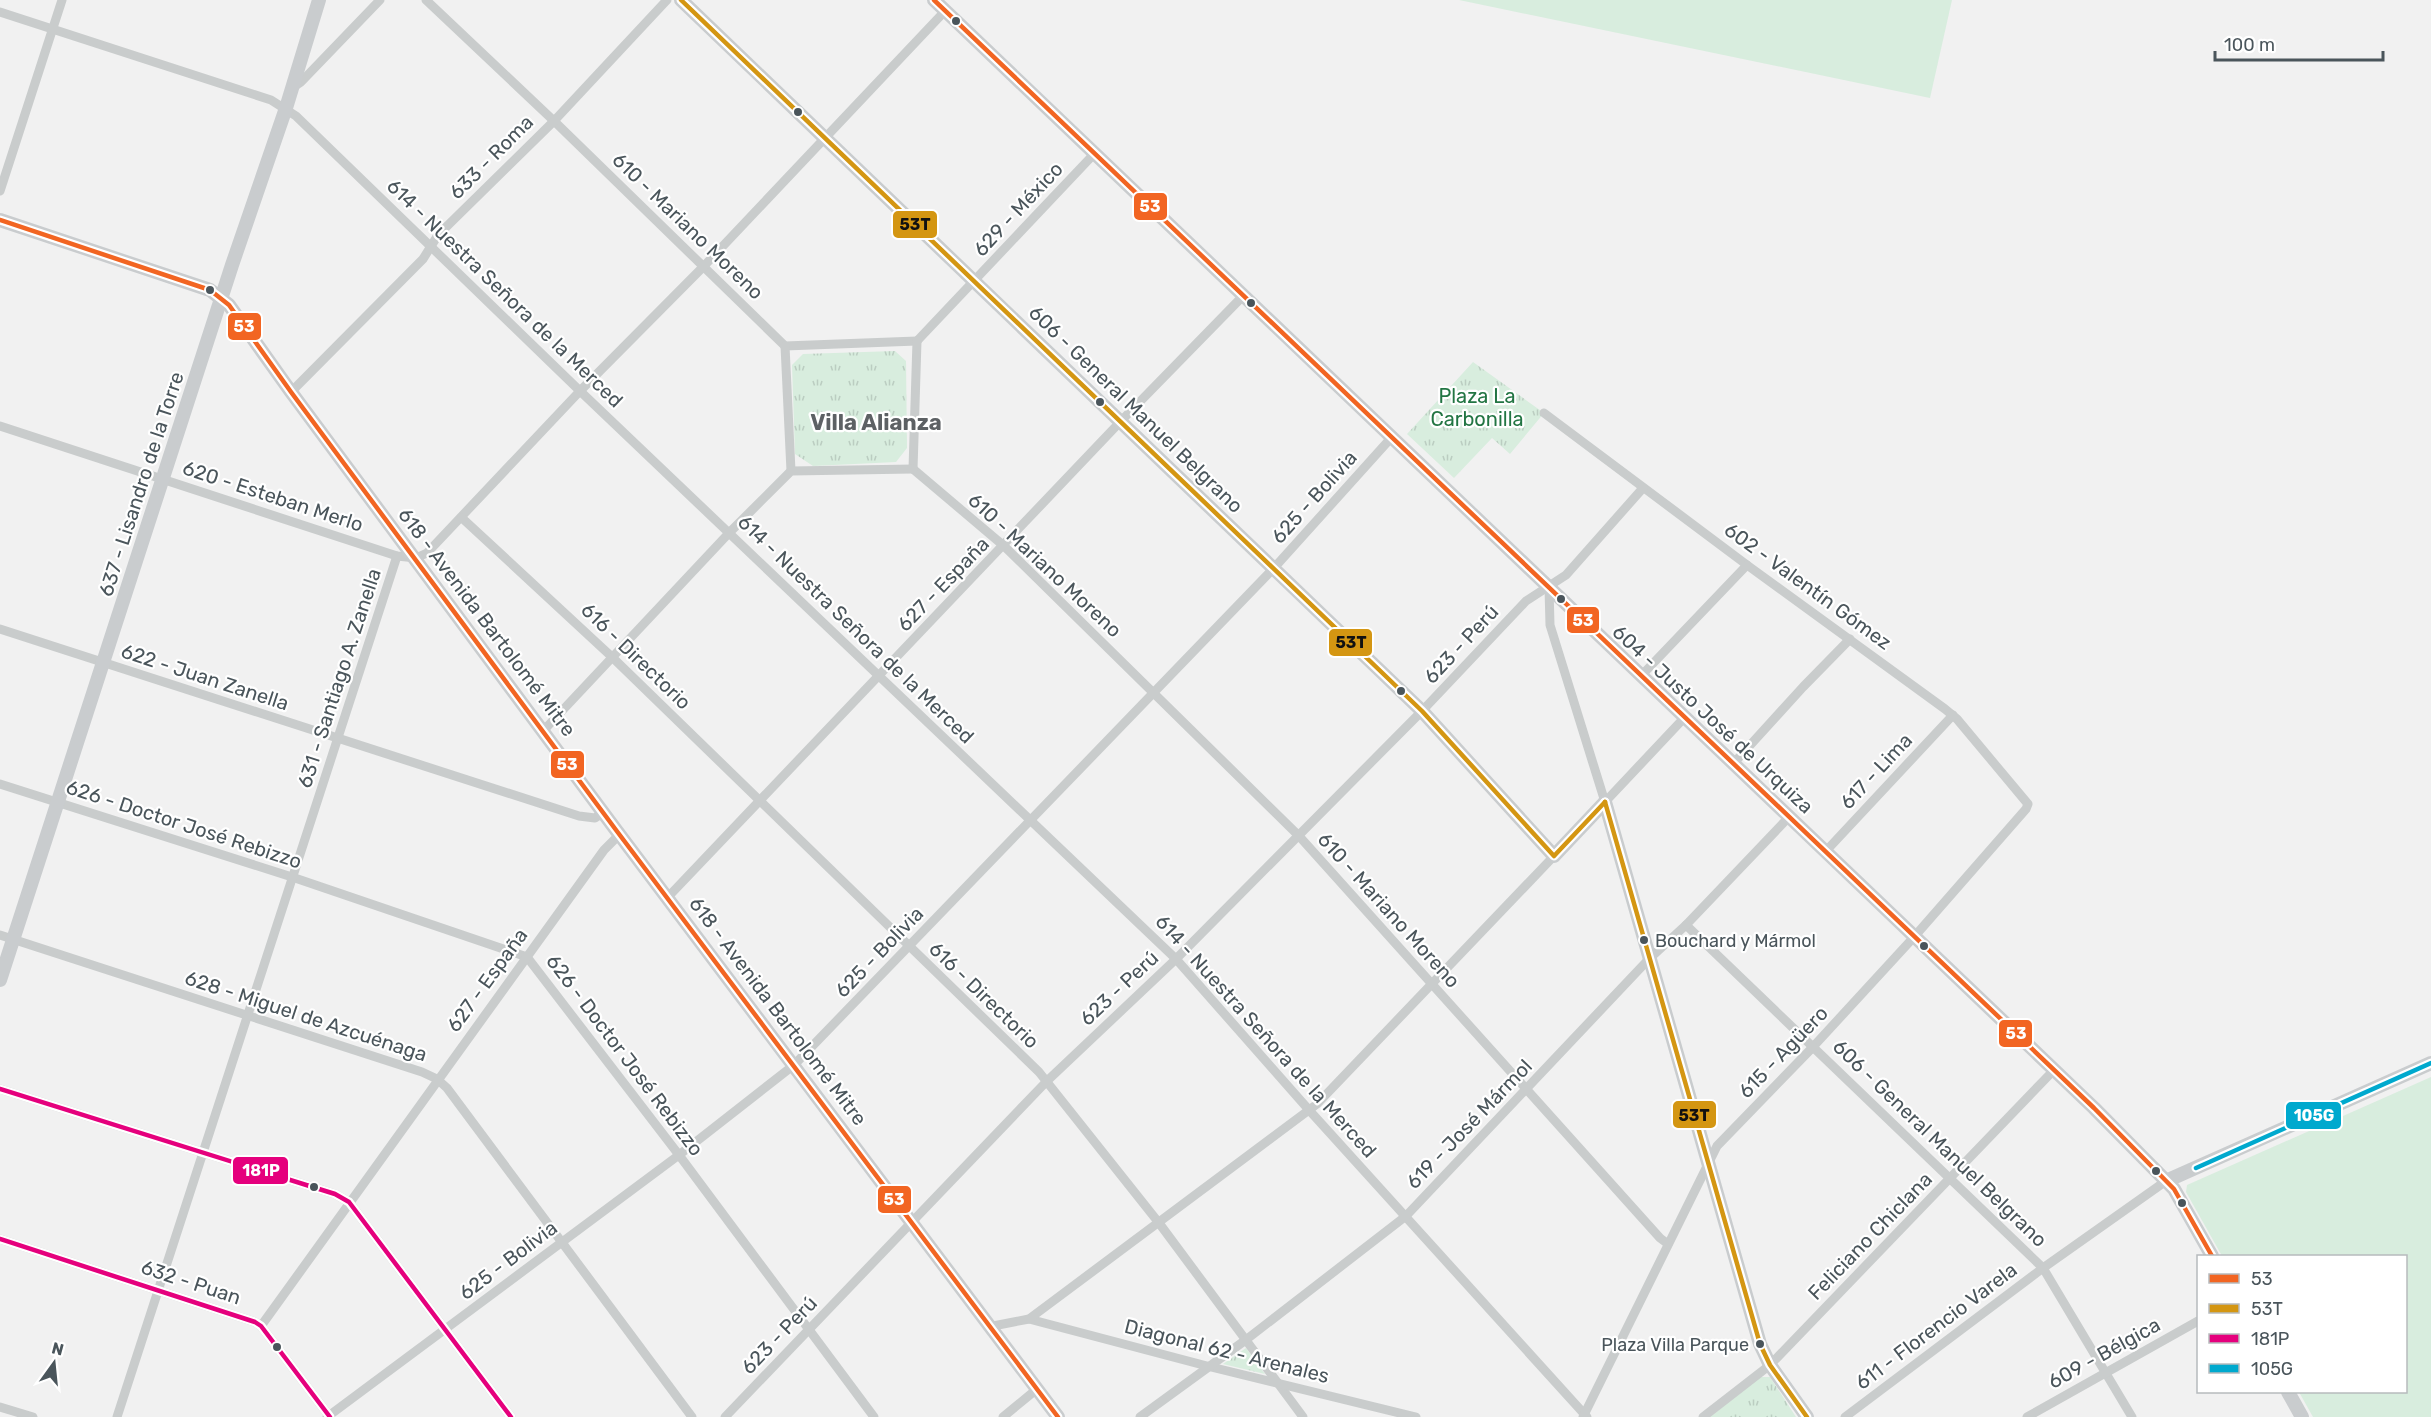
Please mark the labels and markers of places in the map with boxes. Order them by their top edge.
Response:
unlabelled marker [950,15,962,27]
unlabelled marker [792,106,804,118]
unlabelled marker [204,284,216,296]
unlabelled marker [1245,297,1257,309]
unlabelled marker [1094,396,1106,408]
unlabelled marker [1555,593,1567,605]
unlabelled marker [1395,685,1407,697]
place label: Bouchard y Mármol [1655,930,1816,952]
marker: Bouchard y Mármol [1638,934,1650,946]
unlabelled marker [1918,940,1930,952]
unlabelled marker [2150,1165,2162,1177]
unlabelled marker [308,1181,320,1193]
unlabelled marker [2176,1197,2188,1209]
place label: Plaza Villa Parque [1601,1334,1749,1356]
marker: Plaza Villa Parque [1754,1338,1766,1350]
unlabelled marker [271,1341,283,1353]

